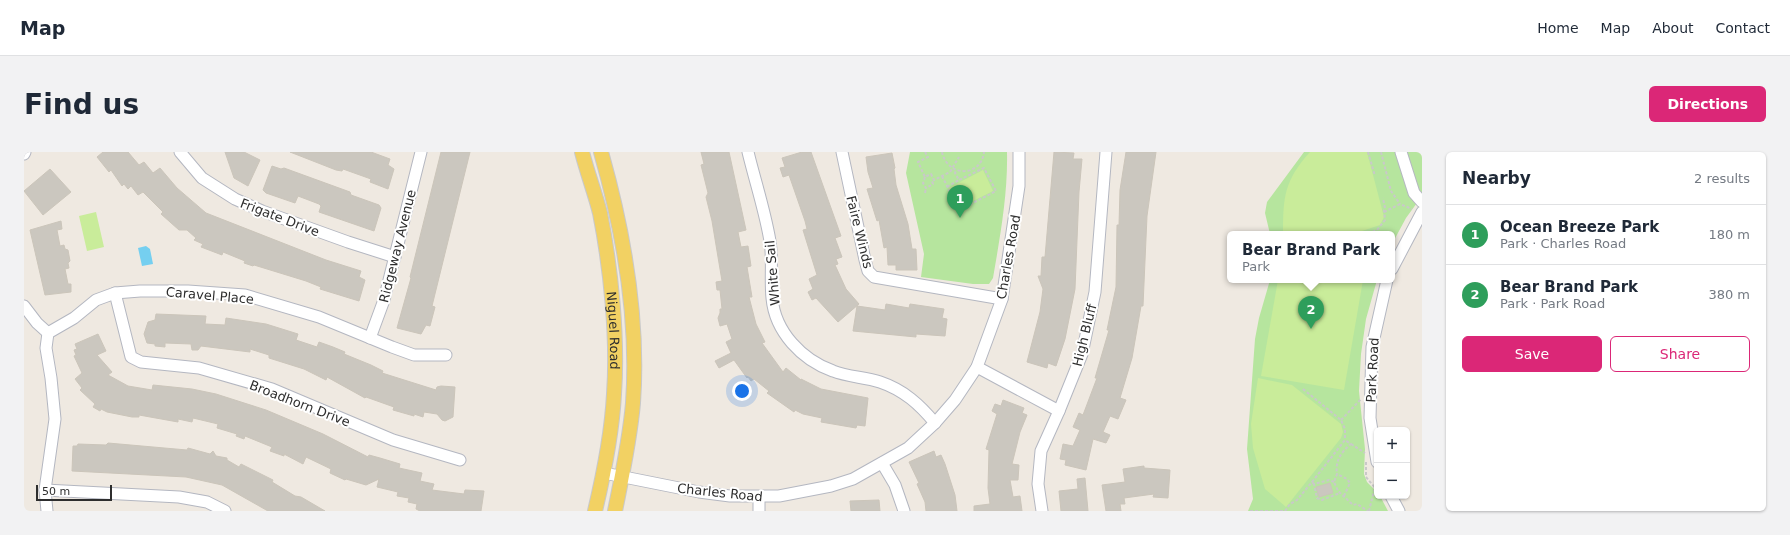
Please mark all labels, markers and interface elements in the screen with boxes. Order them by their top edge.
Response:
text: Map [20,17,65,39]
text: Home [1537,20,1579,36]
text: Map [1601,20,1630,36]
text: About [1652,20,1694,36]
text: Contact [1716,20,1770,36]
button: Directions [1649,86,1766,122]
text: Find us [24,88,139,121]
text: Nearby [1462,168,1531,188]
text: 2 results [1694,171,1750,186]
pin: 1 [947,185,973,218]
street label: Ridgeway Avenue [376,188,419,304]
street label: Faire Winds [843,194,876,270]
street label: Frigate Drive [238,195,322,239]
street label: Charles Road [994,214,1023,301]
text: Ocean Breeze Park [1500,218,1659,236]
text: 1 [1470,227,1480,242]
text: 180 m [1708,227,1750,242]
popup [1227,231,1395,283]
text: Park · Charles Road [1500,236,1626,251]
street label: White Sail [762,240,783,306]
text: Bear Brand Park [1242,241,1380,259]
text: Park [1242,259,1270,274]
text: Bear Brand Park [1500,278,1638,296]
street label: Caravel Place [165,284,255,307]
text: 2 [1470,287,1480,302]
text: 380 m [1708,287,1750,302]
street label: Niguel Road [604,291,622,370]
pin: 2 [1298,296,1324,329]
text: Park · Park Road [1500,296,1605,311]
street label: High Bluff [1069,301,1100,368]
button: Save [1462,336,1602,372]
button: Share [1610,336,1750,372]
street label: Park Road [1363,337,1382,403]
street label: Broadhorn Drive [247,377,352,430]
your location [732,381,752,401]
map controls [1374,427,1410,499]
button: + [1374,427,1410,463]
button: − [1374,463,1410,499]
street label: Charles Road [677,481,763,504]
scale bar [36,483,112,502]
text: 50 m [42,485,70,498]

